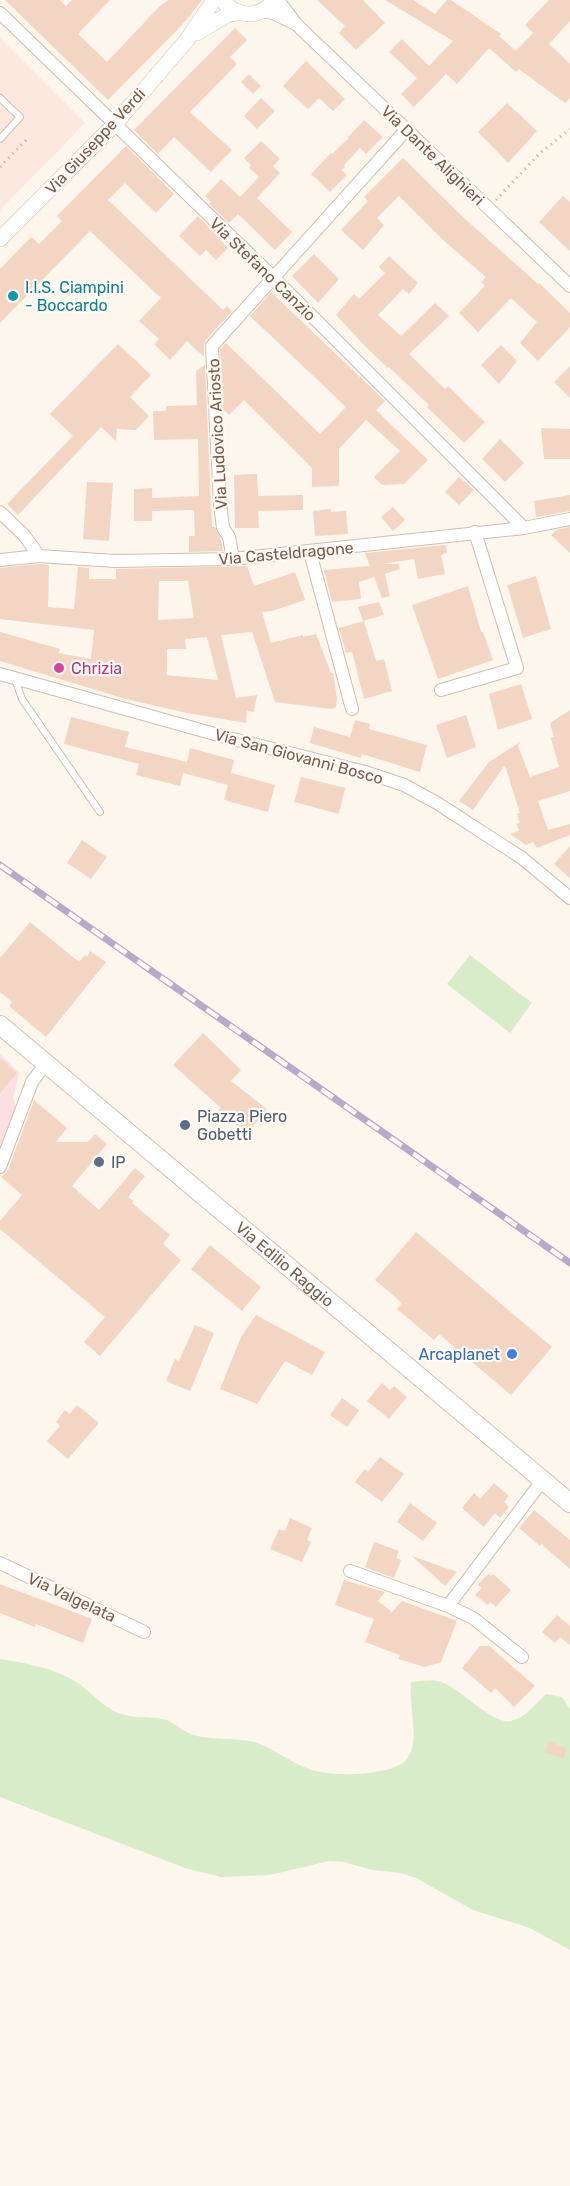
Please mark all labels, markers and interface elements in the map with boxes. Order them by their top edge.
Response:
street label: Via Giuseppe Verdi [41,84,149,198]
street label: Via Dante Alighieri [377,101,488,209]
street label: Via Stefano Canzio [206,214,320,325]
place label: I.I.S. Ciampini - Boccardo [25,278,124,315]
marker: I.I.S. Ciampini - Boccardo [6,289,20,303]
street label: Via Ludovico Ariosto [204,358,231,510]
street label: Via Casteldragone [218,538,354,569]
place label: Chrizia [71,659,122,678]
marker: Chrizia [52,661,66,675]
street label: Via San Giovanni Bosco [213,725,385,788]
place label: Piazza Piero Gobetti [197,1107,287,1144]
marker: Piazza Piero Gobetti [178,1118,192,1132]
place label: IP [111,1153,126,1172]
marker: IP [92,1155,106,1169]
street label: Via Edilio Raggio [232,1218,338,1311]
place label: Arcaplanet [419,1345,500,1364]
marker: Arcaplanet [505,1347,519,1361]
street label: Via Valgelata [25,1569,119,1626]

